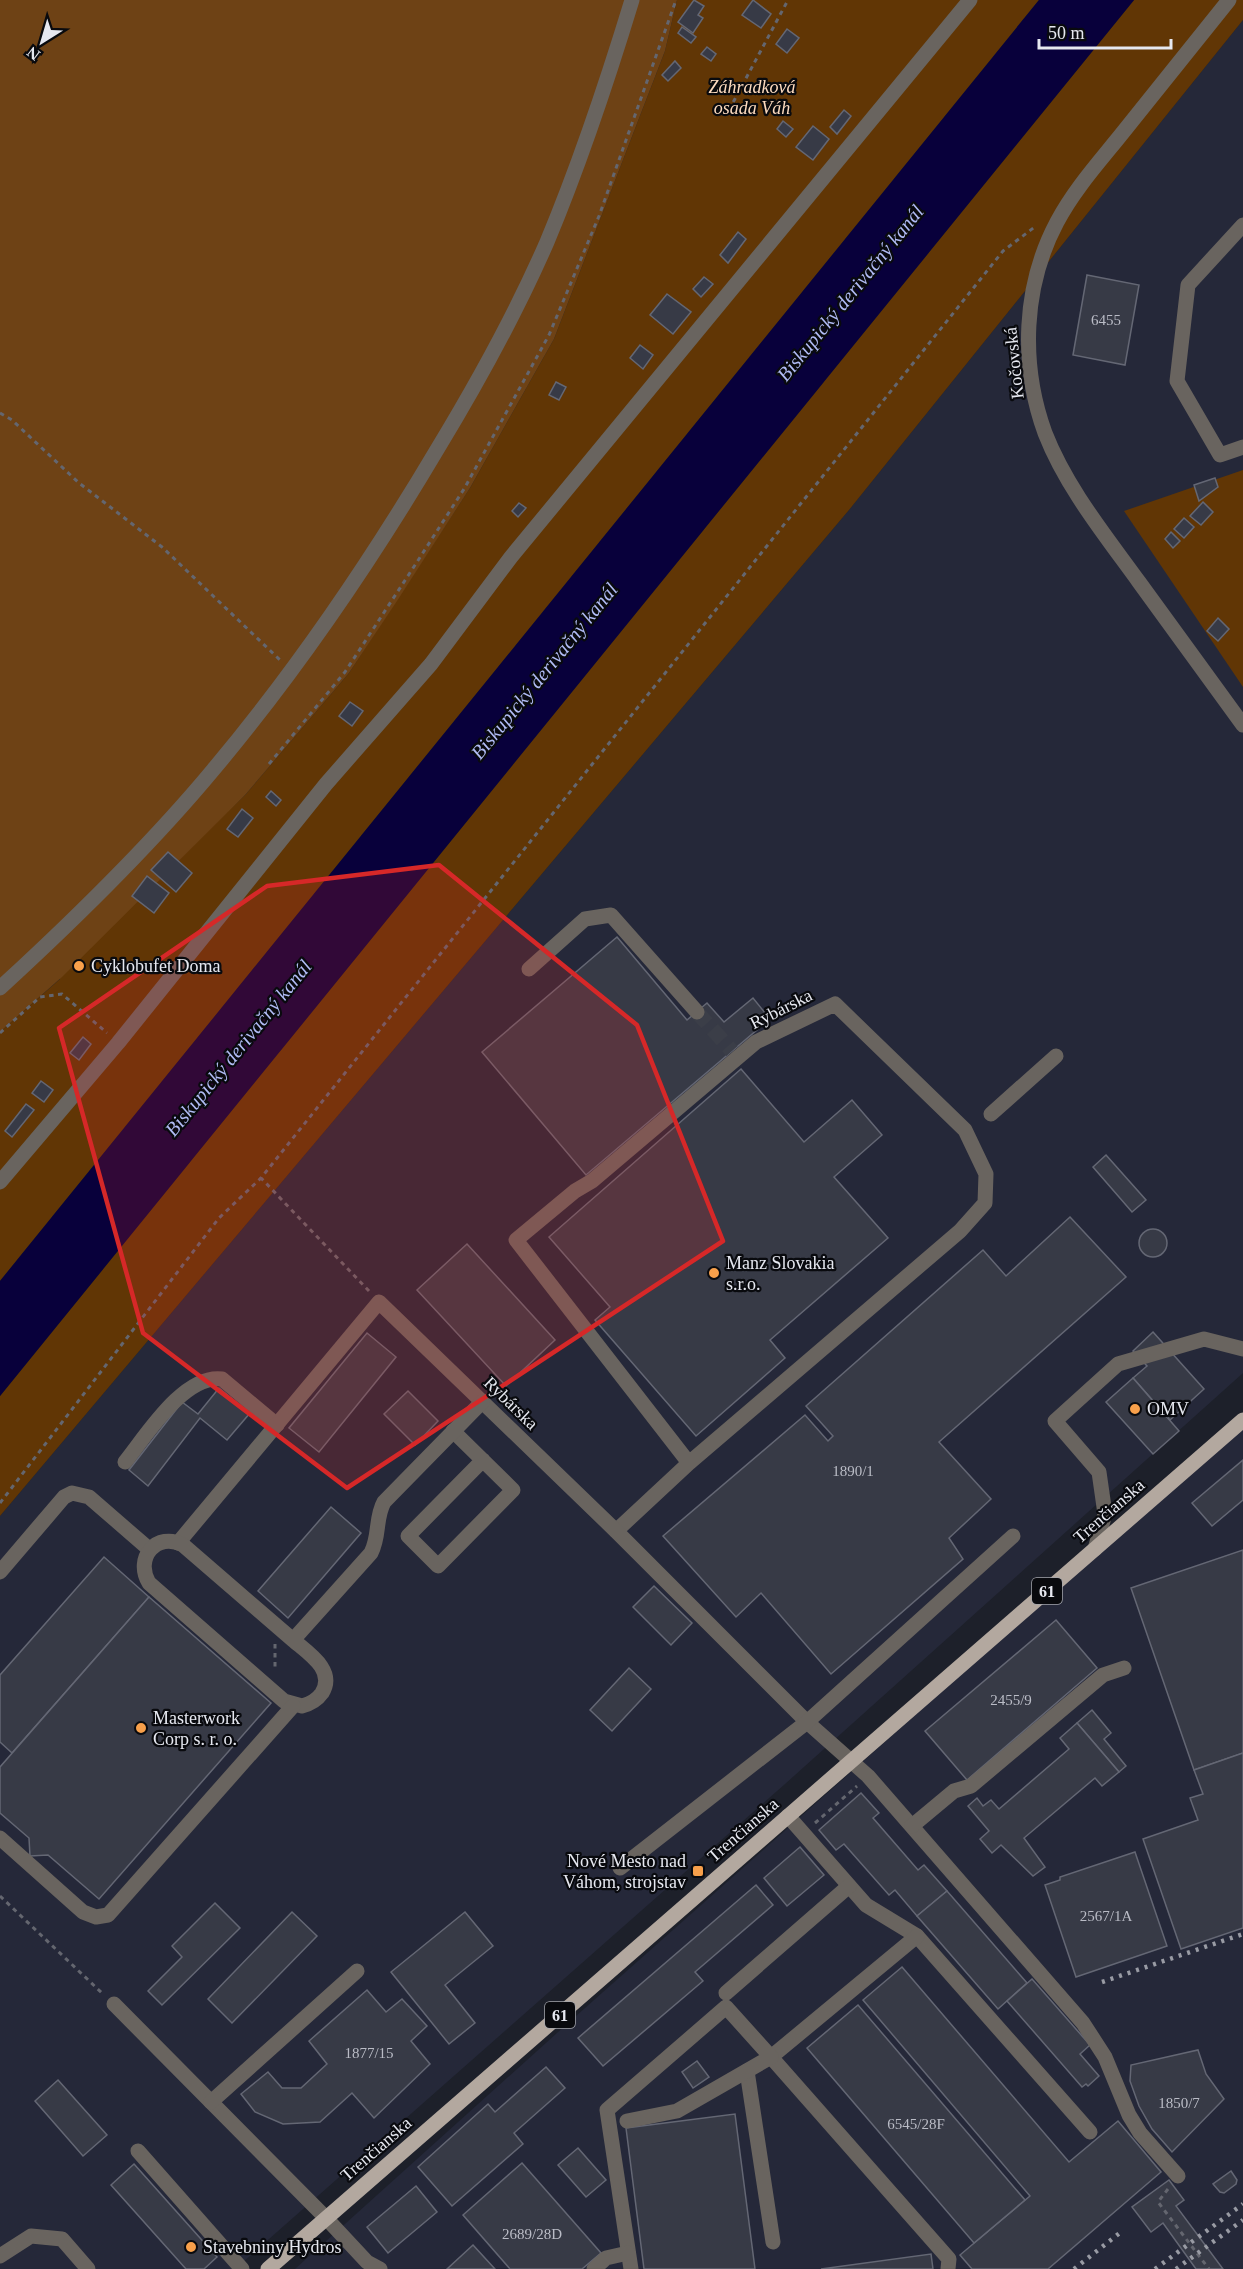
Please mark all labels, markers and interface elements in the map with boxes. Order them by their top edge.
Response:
north arrow [12,12,72,72]
scale bar [1039,12,1171,50]
text: 50 m [1048,23,1085,43]
text: N [23,43,43,64]
park label: Záhradková osada Váh [709,77,796,118]
water label: Biskupický derivačný kanál [772,200,929,386]
house number: 6455 [1091,312,1121,328]
street label: Kočovská [1000,326,1028,400]
water label: Biskupický derivačný kanál [466,578,623,764]
water label: Biskupický derivačný kanál [160,955,317,1141]
place label: Cyklobufet Doma [91,956,220,976]
marker: Cyklobufet Doma [72,959,86,973]
street label: Rybárska [746,985,816,1033]
place label: Manz Slovakia s.r.o. [726,1253,834,1294]
marker: Manz Slovakia s.r.o. [707,1266,721,1280]
street label: Rybárska [480,1372,542,1434]
place label: OMV [1147,1399,1189,1419]
marker: OMV [1128,1402,1142,1416]
house number: 1890/1 [832,1463,874,1479]
street label: Trenčianska [1069,1475,1149,1547]
road number: 61 [1032,1578,1062,1604]
house number: 2455/9 [990,1692,1032,1708]
place label: Masterwork Corp s. r. o. [153,1708,240,1749]
marker: Masterwork Corp s. r. o. [134,1721,148,1735]
street label: Trenčianska [703,1794,783,1866]
place label: Nové Mesto nad Váhom, strojstav [563,1851,686,1892]
marker: Nové Mesto nad Váhom, strojstav [691,1864,705,1878]
house number: 2567/1A [1080,1908,1132,1924]
road number: 61 [545,2002,575,2028]
house number: 1877/15 [344,2045,394,2061]
house number: 1850/7 [1158,2095,1200,2111]
street label: Trenčianska [336,2113,416,2185]
house number: 6545/28F [887,2116,945,2132]
house number: 2689/28D [502,2226,562,2242]
place label: Stavebniny Hydros [203,2237,342,2257]
marker: Stavebniny Hydros [184,2240,198,2254]

